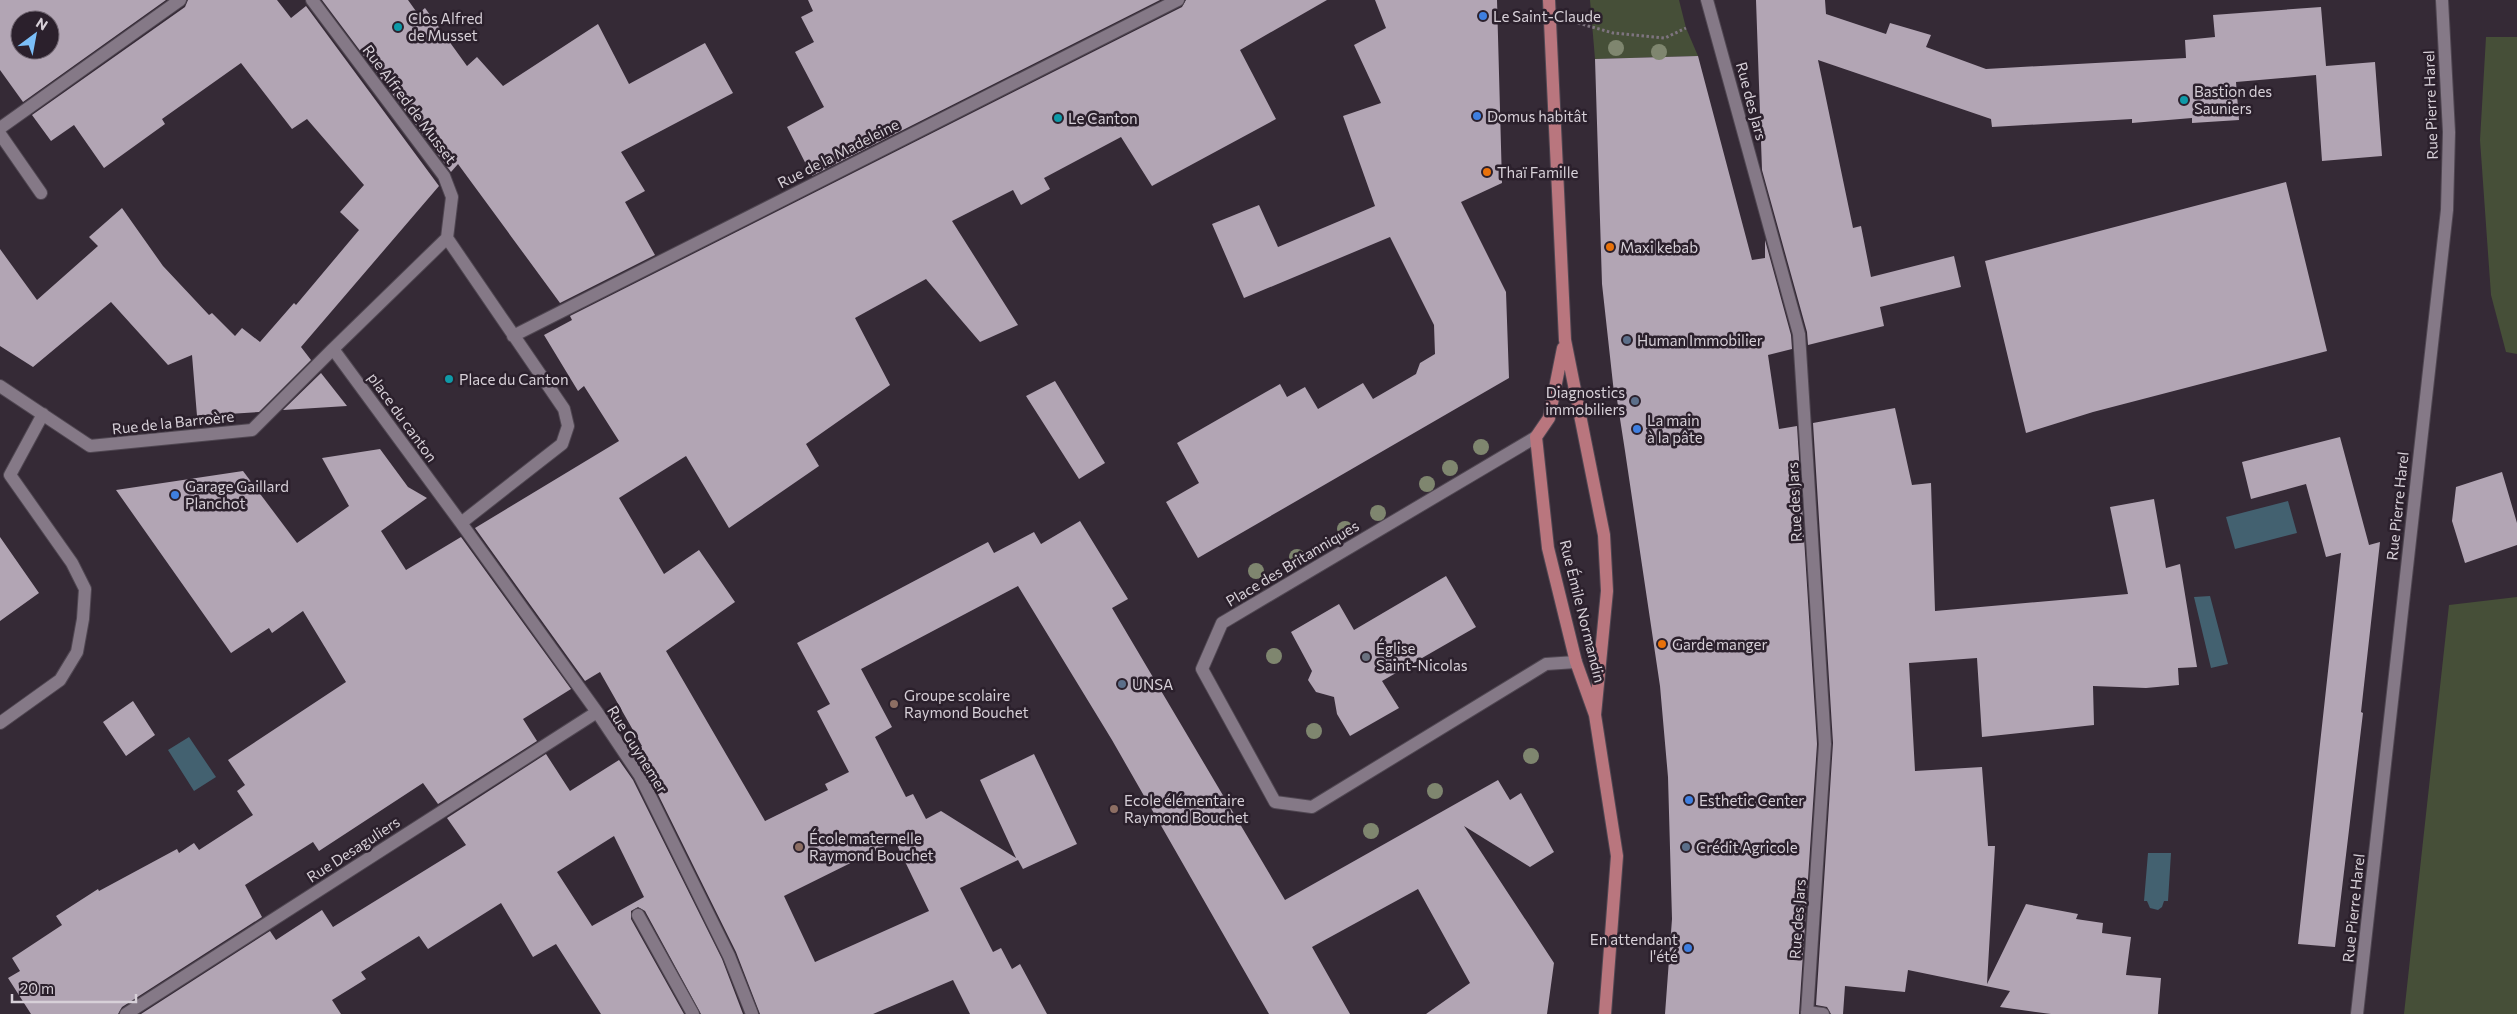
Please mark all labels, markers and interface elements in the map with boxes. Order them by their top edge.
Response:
place label: Le Saint-Claude [1493,7,1601,25]
place label: Clos Alfred de Musset [408,9,483,44]
north arrow [10,10,60,60]
marker: Le Saint-Claude [1477,10,1489,22]
text: N [33,14,51,34]
marker: Clos Alfred de Musset [392,21,404,33]
street label: Rue Alfred de Musset [359,41,461,167]
street label: Rue Pierre Harel [2419,50,2441,160]
street label: Rue des Jars [1733,60,1771,142]
place label: Bastion des Sauniers [2194,82,2272,117]
marker: Bastion des Sauniers [2178,94,2190,106]
place label: Domus habitât [1487,107,1587,125]
place label: Le Canton [1068,109,1138,127]
marker: Domus habitât [1471,110,1483,122]
marker: Le Canton [1052,112,1064,124]
street label: Rue de la Madeleine [774,115,902,191]
place label: Thaï Famille [1497,163,1578,181]
marker: Thaï Famille [1481,166,1493,178]
place label: Maxi kebab [1620,238,1698,256]
marker: Maxi kebab [1604,241,1616,253]
place label: Human Immobilier [1637,331,1763,349]
marker: Human Immobilier [1621,334,1633,346]
street label: place du canton [365,369,441,465]
place label: Place du Canton [459,370,569,388]
marker: Place du Canton [443,373,455,385]
place label: Diagnostics immobiliers [1545,383,1625,418]
marker: Diagnostics immobiliers [1629,395,1641,407]
street label: Rue de la Barroère [111,407,235,437]
place label: La main à la pâte [1647,411,1703,446]
marker: La main à la pâte [1631,423,1643,435]
street label: Rue Pierre Harel [2382,451,2412,561]
street label: Rue des Jars [1783,461,1805,543]
place label: Garage Gaillard Planchot [185,477,289,512]
marker: Garage Gaillard Planchot [169,489,181,501]
street label: Place des Britanniques [1222,516,1362,610]
street label: Rue Émile Normandin [1557,538,1610,684]
place label: Garde manger [1672,635,1767,653]
place label: Église Saint-Nicolas [1376,638,1468,674]
marker: Garde manger [1656,638,1668,650]
marker: Église Saint-Nicolas [1360,651,1372,663]
place label: UNSA [1132,675,1173,693]
marker: UNSA [1116,678,1128,690]
place label: Groupe scolaire Raymond Bouchet [904,686,1029,721]
marker: Groupe scolaire Raymond Bouchet [888,698,900,710]
street label: Rue Guynemer [604,702,672,796]
place label: Ecole élémentaire Raymond Bouchet [1124,791,1249,826]
place label: Esthetic Center [1699,791,1804,809]
marker: Esthetic Center [1683,794,1695,806]
marker: Ecole élémentaire Raymond Bouchet [1108,803,1120,815]
street label: Rue Desaguliers [303,812,403,886]
place label: École maternelle Raymond Bouchet [809,828,934,864]
place label: Crédit Agricole [1696,838,1798,856]
marker: École maternelle Raymond Bouchet [793,841,805,853]
marker: Crédit Agricole [1680,841,1692,853]
street label: Rue Pierre Harel [2338,853,2368,963]
street label: Rue des Jars [1785,878,1809,960]
place label: En attendant l'été [1590,930,1678,965]
marker: En attendant l'été [1682,942,1694,954]
scale bar [12,972,136,1004]
text: 20 m [20,979,54,997]

